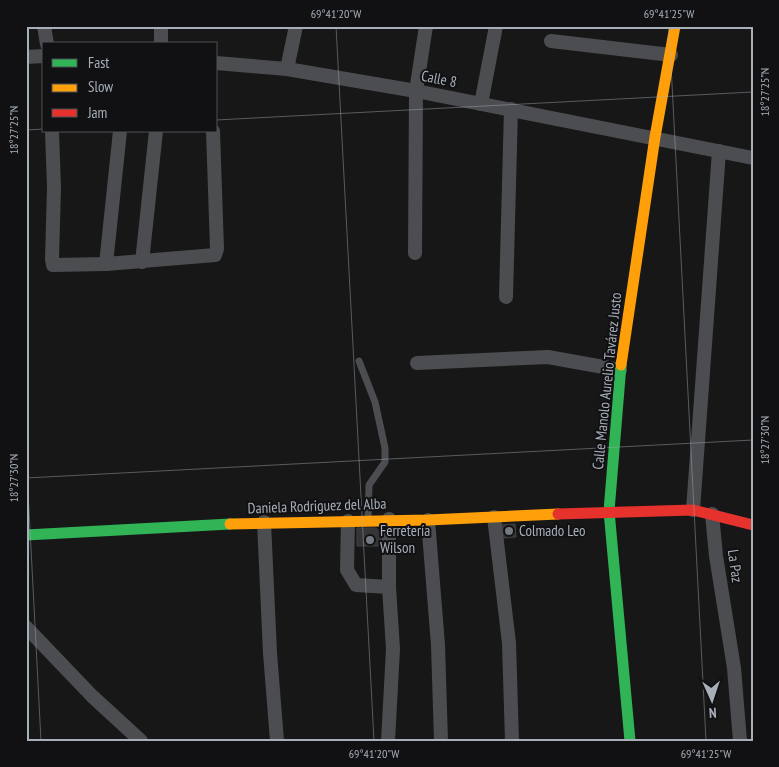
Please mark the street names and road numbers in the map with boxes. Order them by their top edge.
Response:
street label: Calle 8 [420,66,458,91]
street label: Calle Manolo Aurelio Tavárez Justo [588,292,625,470]
street label: Daniela Rodriguez del Alba [247,494,387,517]
street label: La Paz [724,548,747,584]

